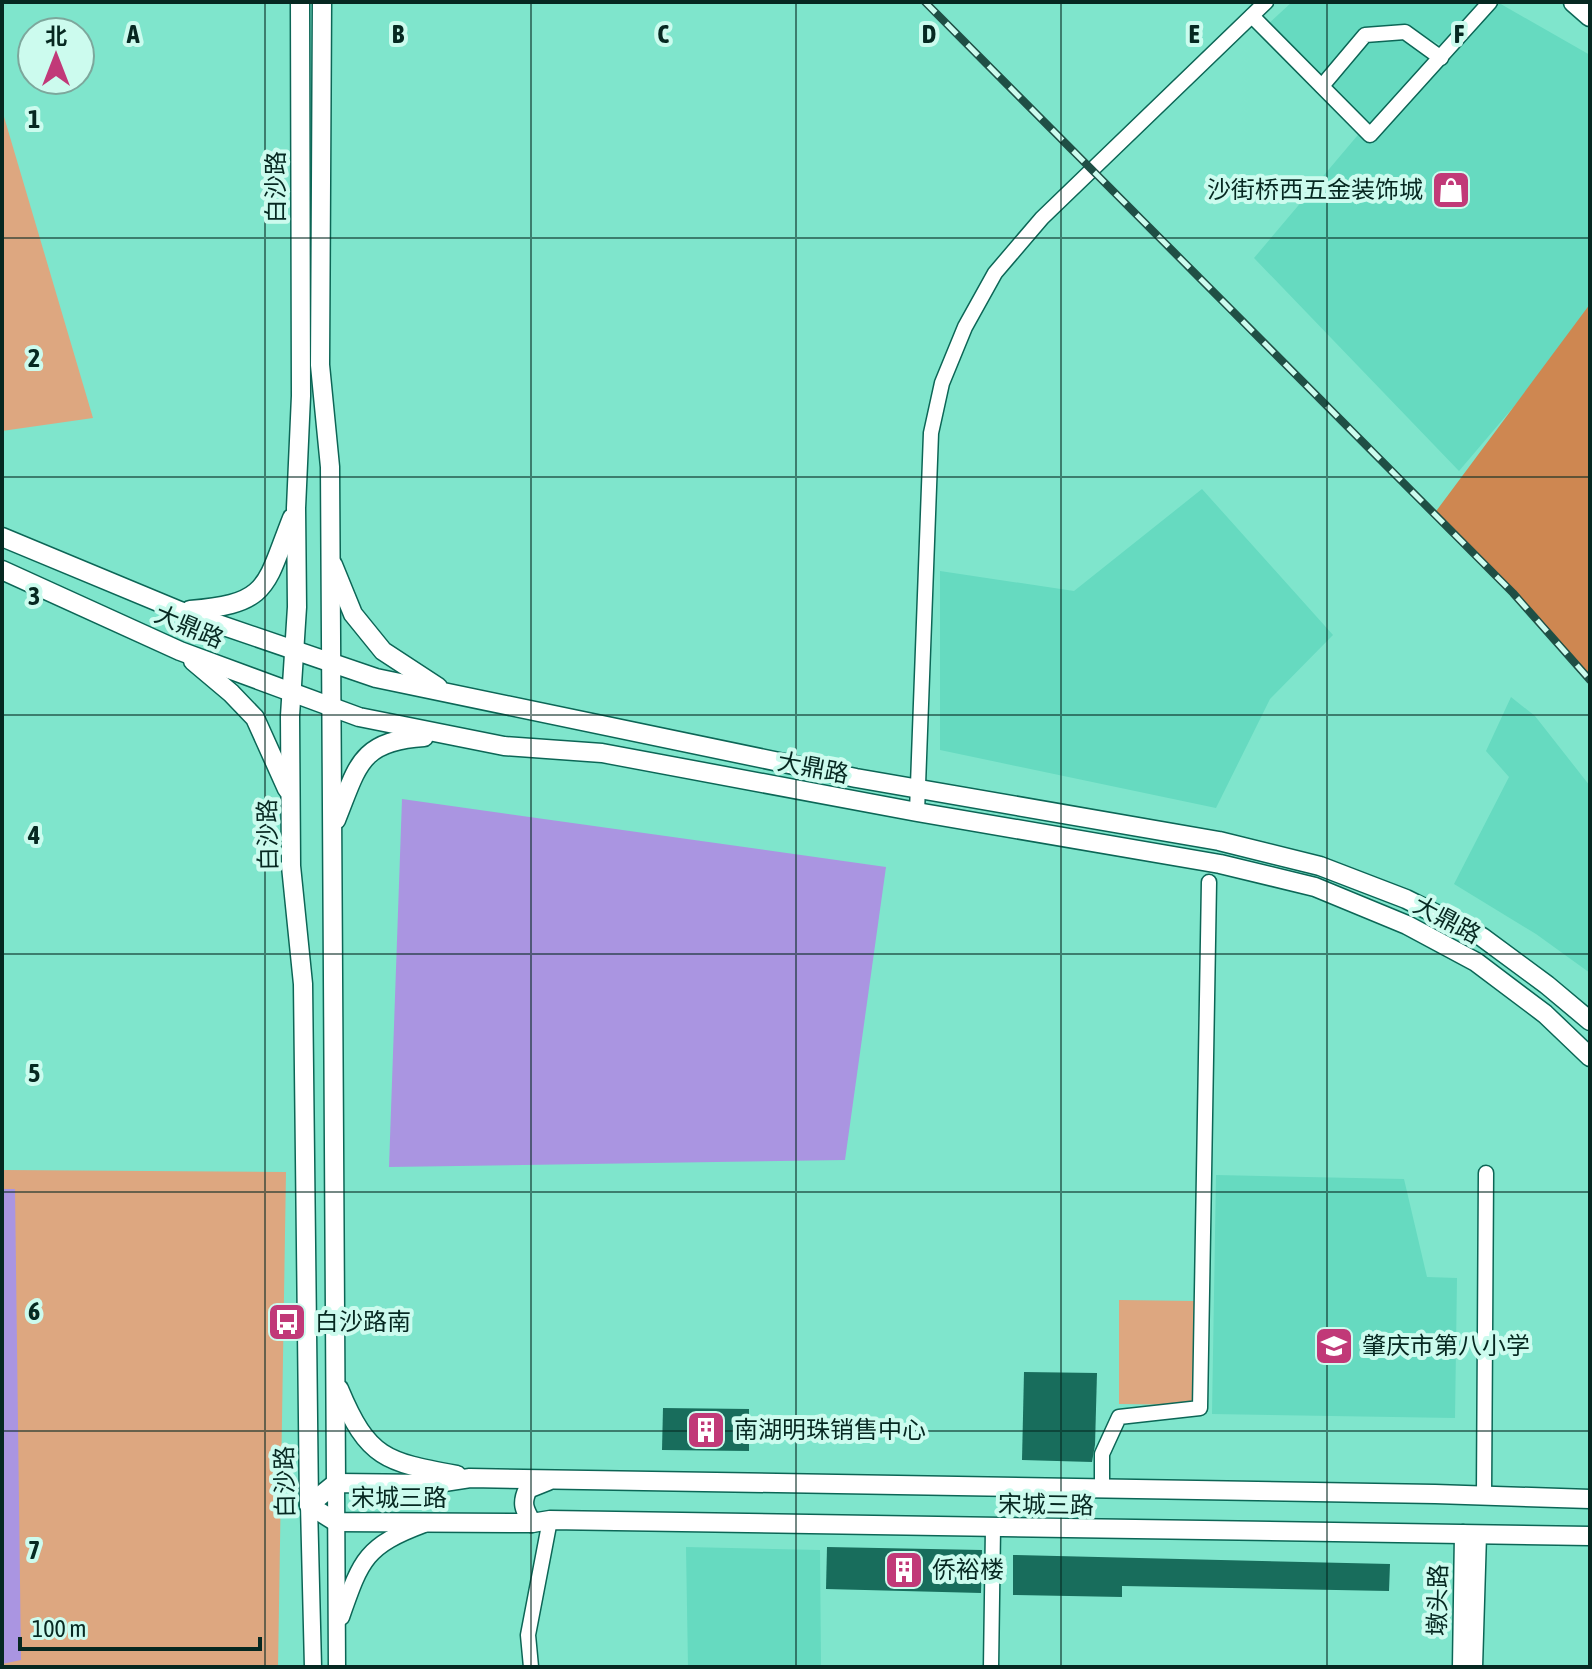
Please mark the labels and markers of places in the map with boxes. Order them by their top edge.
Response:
shop icon: 沙街桥西五金装饰城 [1430,169,1472,211]
place label: 沙街桥西五金装饰城 [1207,176,1423,203]
bus stop icon: 白沙路南 [266,1301,308,1343]
place label: 白沙路南 [315,1308,411,1335]
school or university icon: 肇庆市第八小学 [1313,1325,1355,1367]
place label: 肇庆市第八小学 [1362,1332,1530,1359]
building icon: 南湖明珠销售中心 [685,1409,727,1451]
place label: 南湖明珠销售中心 [734,1416,926,1443]
building icon: 侨裕楼 [883,1549,925,1591]
place label: 侨裕楼 [932,1556,1004,1583]

